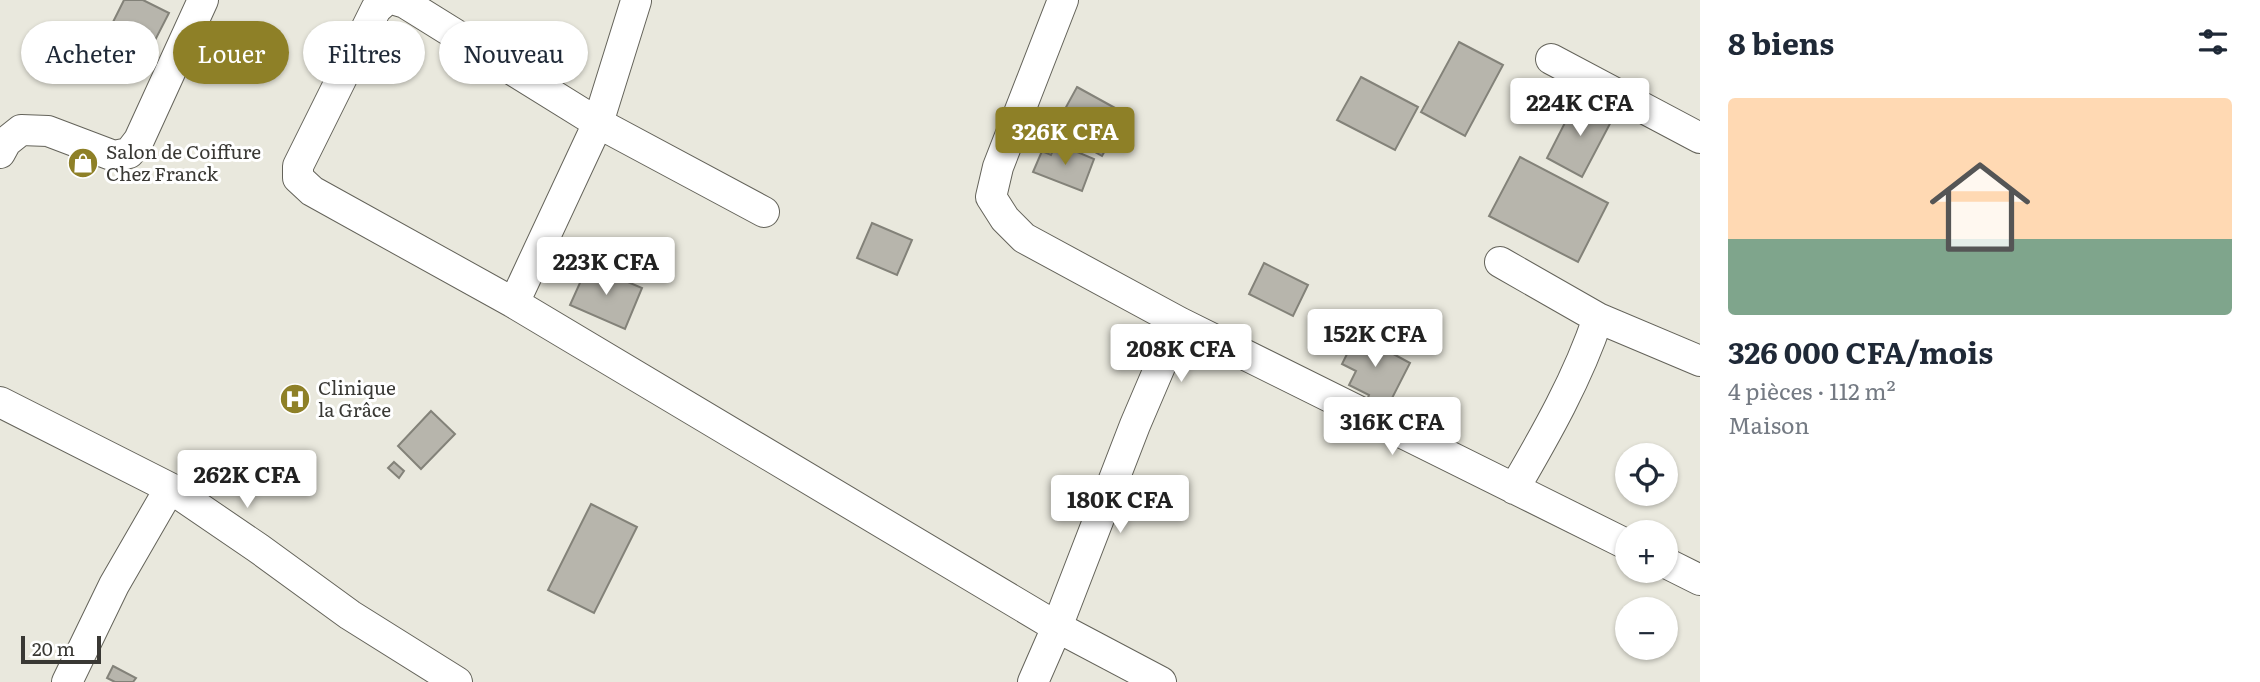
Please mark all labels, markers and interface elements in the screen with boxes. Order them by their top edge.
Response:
text: 8 biens [1728,20,1834,64]
chip: Acheter [21,21,159,84]
chip: Louer [173,21,289,84]
chip: Filtres [303,21,425,84]
chip: Nouveau [439,21,588,84]
icon: filters [2194,23,2232,61]
pin: 224K CFA [1508,78,1652,138]
text: 224K CFA [1526,84,1634,118]
pin: 326K CFA [993,108,1137,167]
text: 326K CFA [1011,113,1119,147]
place label: Salon de Coiffure Chez Franck [106,137,261,187]
icon: home [1917,144,2043,270]
shop icon: Salon de Coiffure Chez Franck [66,146,100,180]
pin: 223K CFA [534,238,678,297]
text: 223K CFA [553,243,659,277]
pin: 152K CFA [1303,310,1447,369]
text: 152K CFA [1323,315,1427,349]
pin: 208K CFA [1109,324,1253,384]
text: 326 000 CFA/mois [1728,329,1993,373]
text: 208K CFA [1127,330,1235,364]
place label: Clinique la Grâce [318,373,396,423]
text: 4 pièces · 112 m² [1728,373,1896,407]
hospital icon: Clinique la Grâce [278,382,312,416]
pin: 316K CFA [1320,398,1464,457]
text: 316K CFA [1340,403,1444,437]
text: Maison [1728,407,1810,441]
map controls [1615,443,1678,660]
button: locate [1615,443,1678,506]
pin: 262K CFA [175,450,319,510]
text: 262K CFA [193,456,301,490]
pin: 180K CFA [1048,476,1192,535]
text: 180K CFA [1067,481,1173,515]
button: + [1615,520,1678,583]
button: − [1615,597,1678,660]
scale bar [21,633,102,665]
text: 20 m [32,634,75,662]

